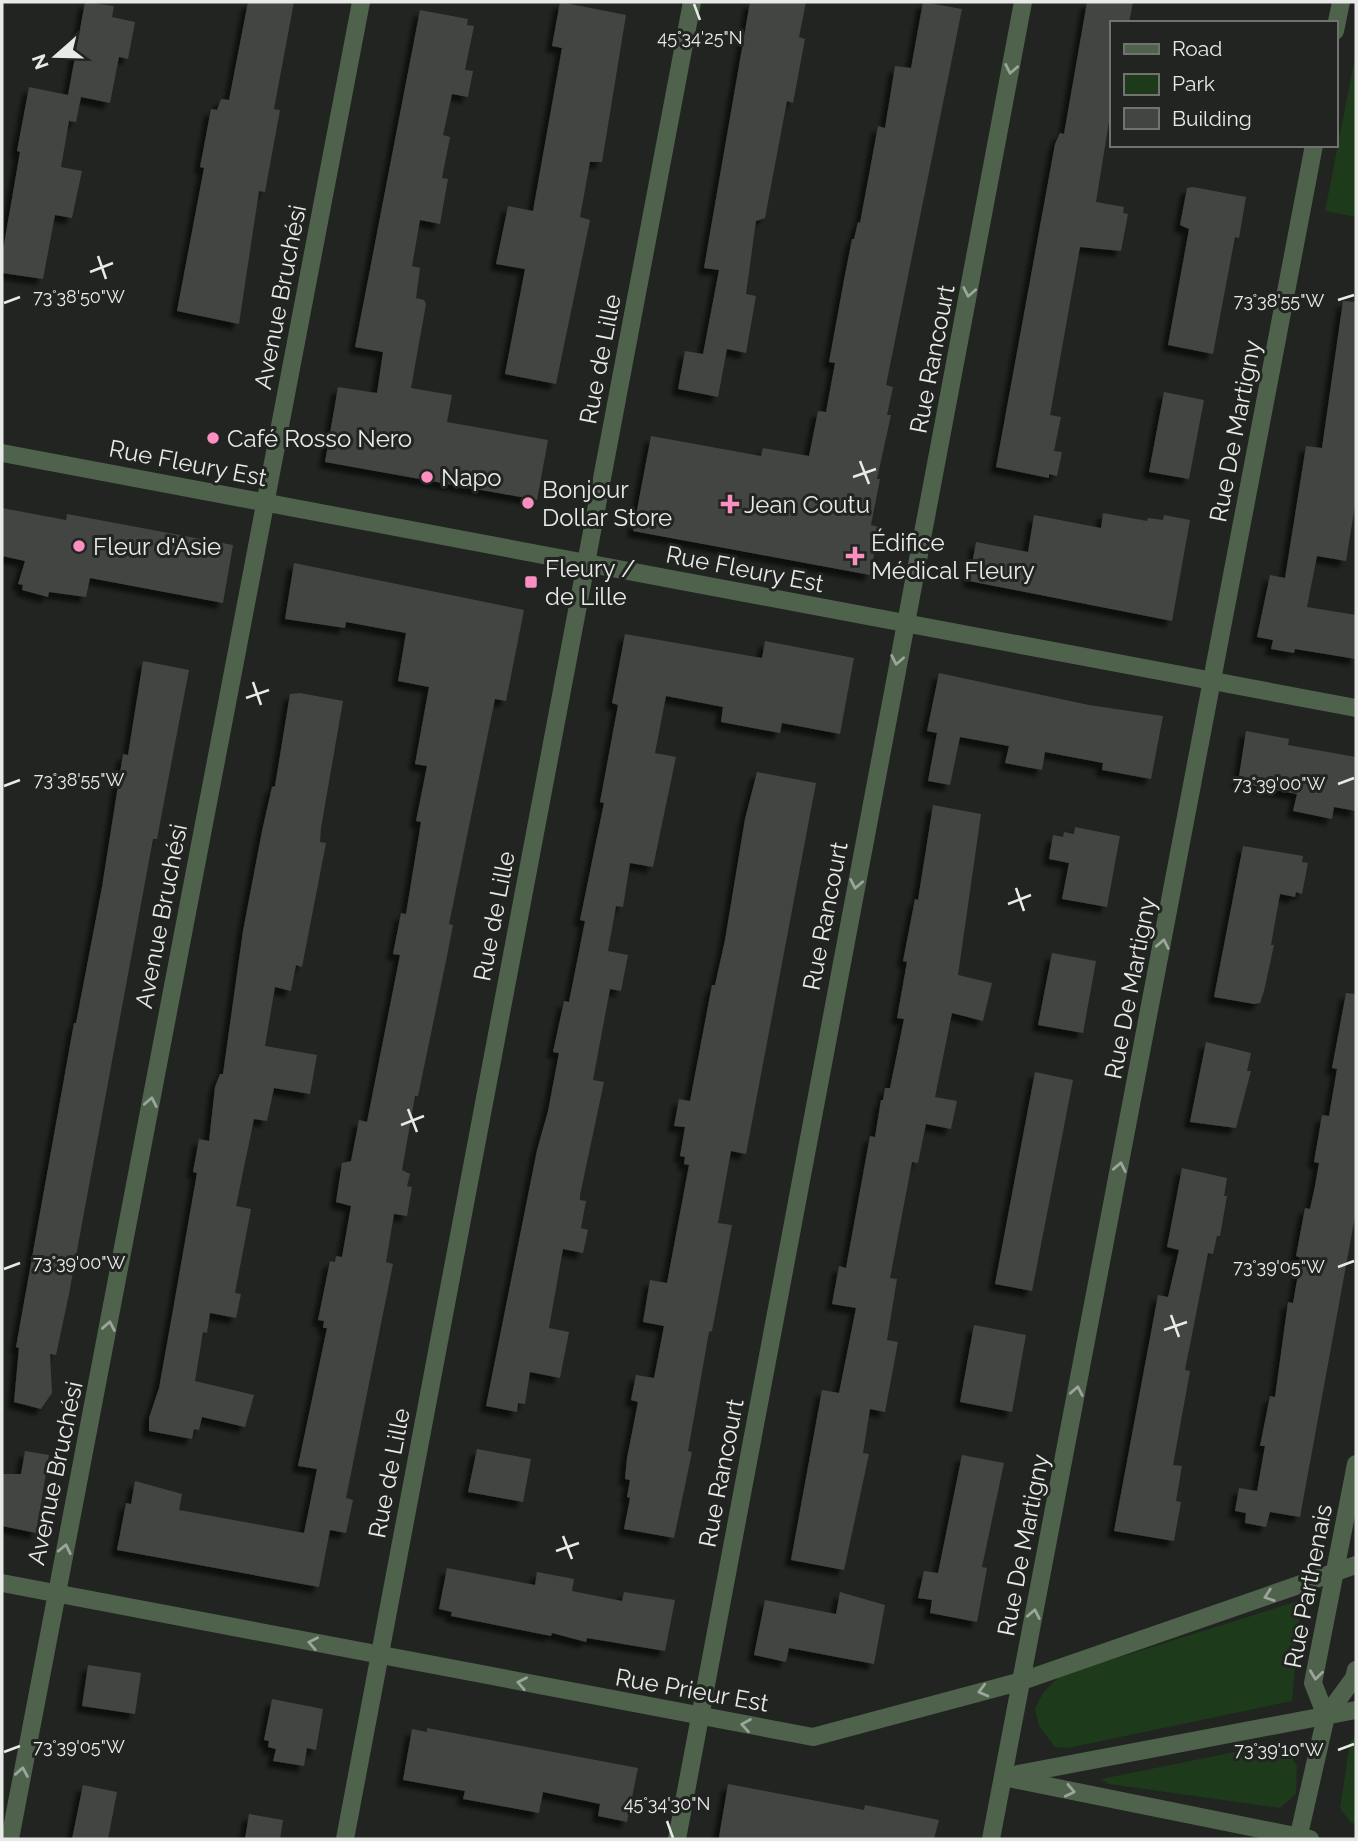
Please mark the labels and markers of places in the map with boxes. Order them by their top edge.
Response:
place label: Café Rosso Nero [227,424,412,453]
marker: Café Rosso Nero [205,430,221,446]
place label: Napo [441,463,502,492]
marker: Napo [419,469,435,485]
place label: Bonjour Dollar Store [542,475,672,532]
place label: Jean Coutu [744,490,870,519]
marker: Bonjour Dollar Store [520,495,536,511]
marker: Jean Coutu [722,496,738,512]
place label: Édifice Médical Fleury [871,528,1035,585]
place label: Fleur d'Asie [93,532,221,561]
marker: Fleur d'Asie [71,538,87,554]
marker: Édifice Médical Fleury [845,546,865,566]
place label: Fleury / de Lille [545,554,635,611]
marker: Fleury / de Lille [523,574,539,590]

